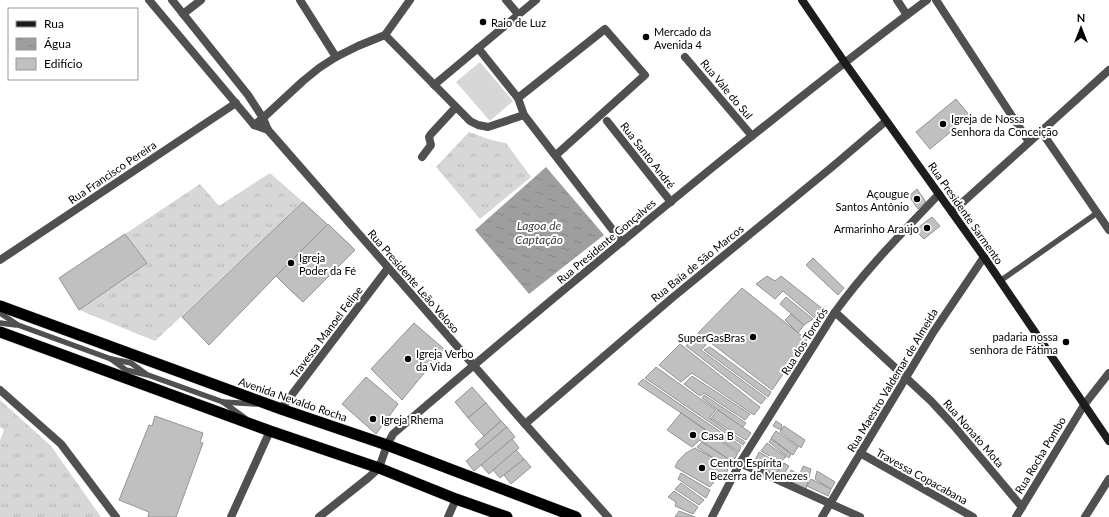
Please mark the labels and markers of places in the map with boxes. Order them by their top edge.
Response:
place label: Raio de Luz [491,16,546,29]
marker: Raio de Luz [478,17,488,27]
place label: Mercado da Avenida 4 [654,25,711,51]
marker: Mercado da Avenida 4 [641,32,651,42]
place label: Igreja de Nossa Senhora da Conceição [951,112,1058,138]
marker: Igreja de Nossa Senhora da Conceição [938,119,948,129]
place label: Açougue Santos Antônio [836,187,909,213]
marker: Açougue Santos Antônio [912,194,922,204]
place label: Armarinho Araújo [834,222,919,235]
marker: Armarinho Araújo [922,223,932,233]
place label: Igreja Poder da Fé [299,251,356,277]
marker: Igreja Poder da Fé [286,258,296,268]
place label: padaria nossa senhora de Fátima [970,330,1058,356]
place label: SuperGasBras [678,331,745,344]
marker: SuperGasBras [748,332,758,342]
marker: padaria nossa senhora de Fátima [1061,337,1071,347]
place label: Igreja Verbo da Vida [416,347,474,373]
marker: Igreja Verbo da Vida [403,354,413,364]
place label: Igreja Rhema [381,413,443,426]
marker: Igreja Rhema [368,414,378,424]
place label: Casa B [701,429,734,442]
marker: Casa B [688,430,698,440]
place label: Centro Espírita Bezerra de Menezes [710,456,808,482]
marker: Centro Espírita Bezerra de Menezes [697,463,707,473]

